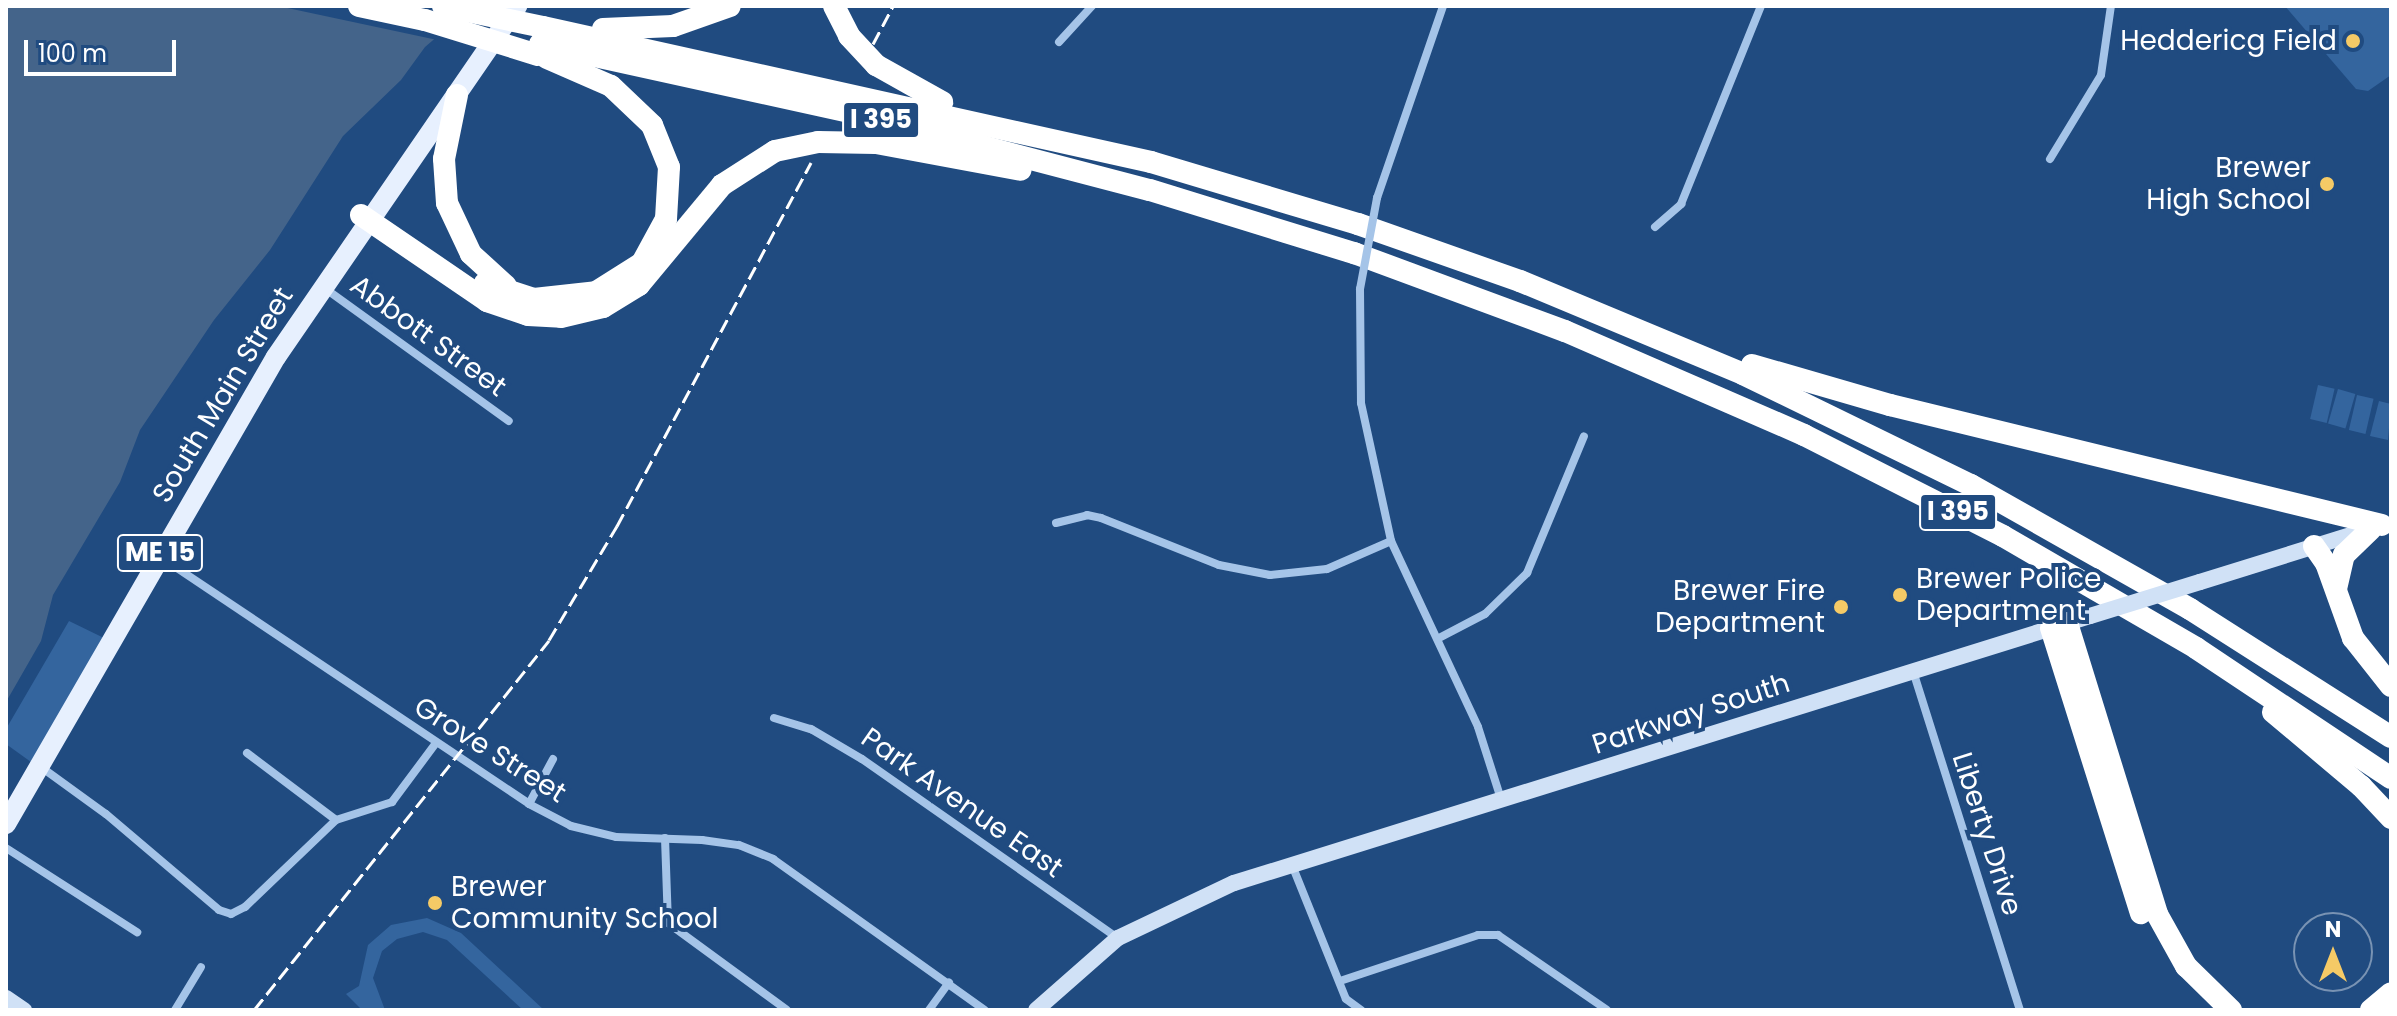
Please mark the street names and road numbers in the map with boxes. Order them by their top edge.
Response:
road number: I 395 [841,98,921,142]
street label: Abbott Street [343,268,513,404]
street label: South Main Street [145,281,301,509]
road number: I 395 [1918,490,1998,534]
road number: ME 15 [116,531,204,575]
street label: Parkway South [1588,666,1794,762]
street label: Grove Street [408,690,572,810]
street label: Park Avenue East [855,721,1069,885]
street label: Liberty Drive [1945,748,2029,920]

